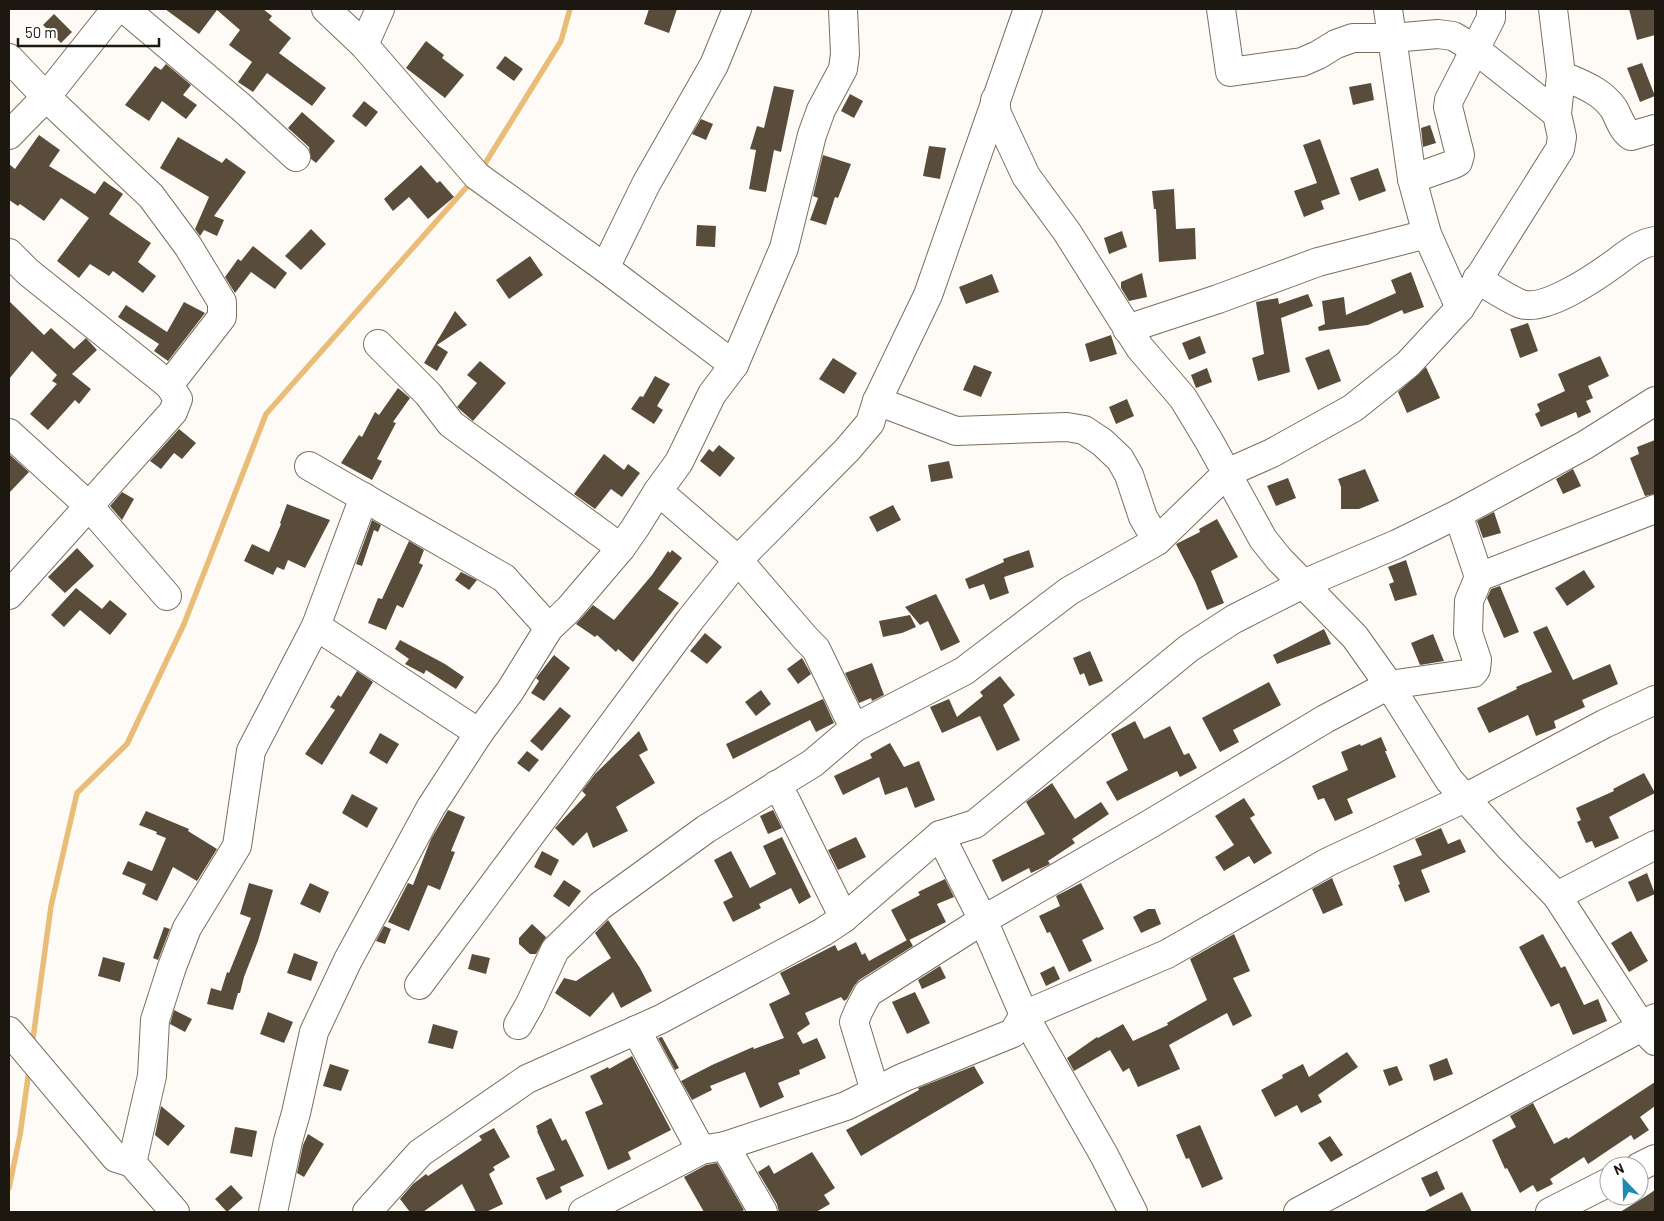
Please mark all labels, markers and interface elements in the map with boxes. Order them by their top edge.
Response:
scale bar [18,15,159,47]
text: 50 m [25,23,57,41]
north arrow [1599,1156,1649,1206]
text: N [1611,1159,1626,1178]

